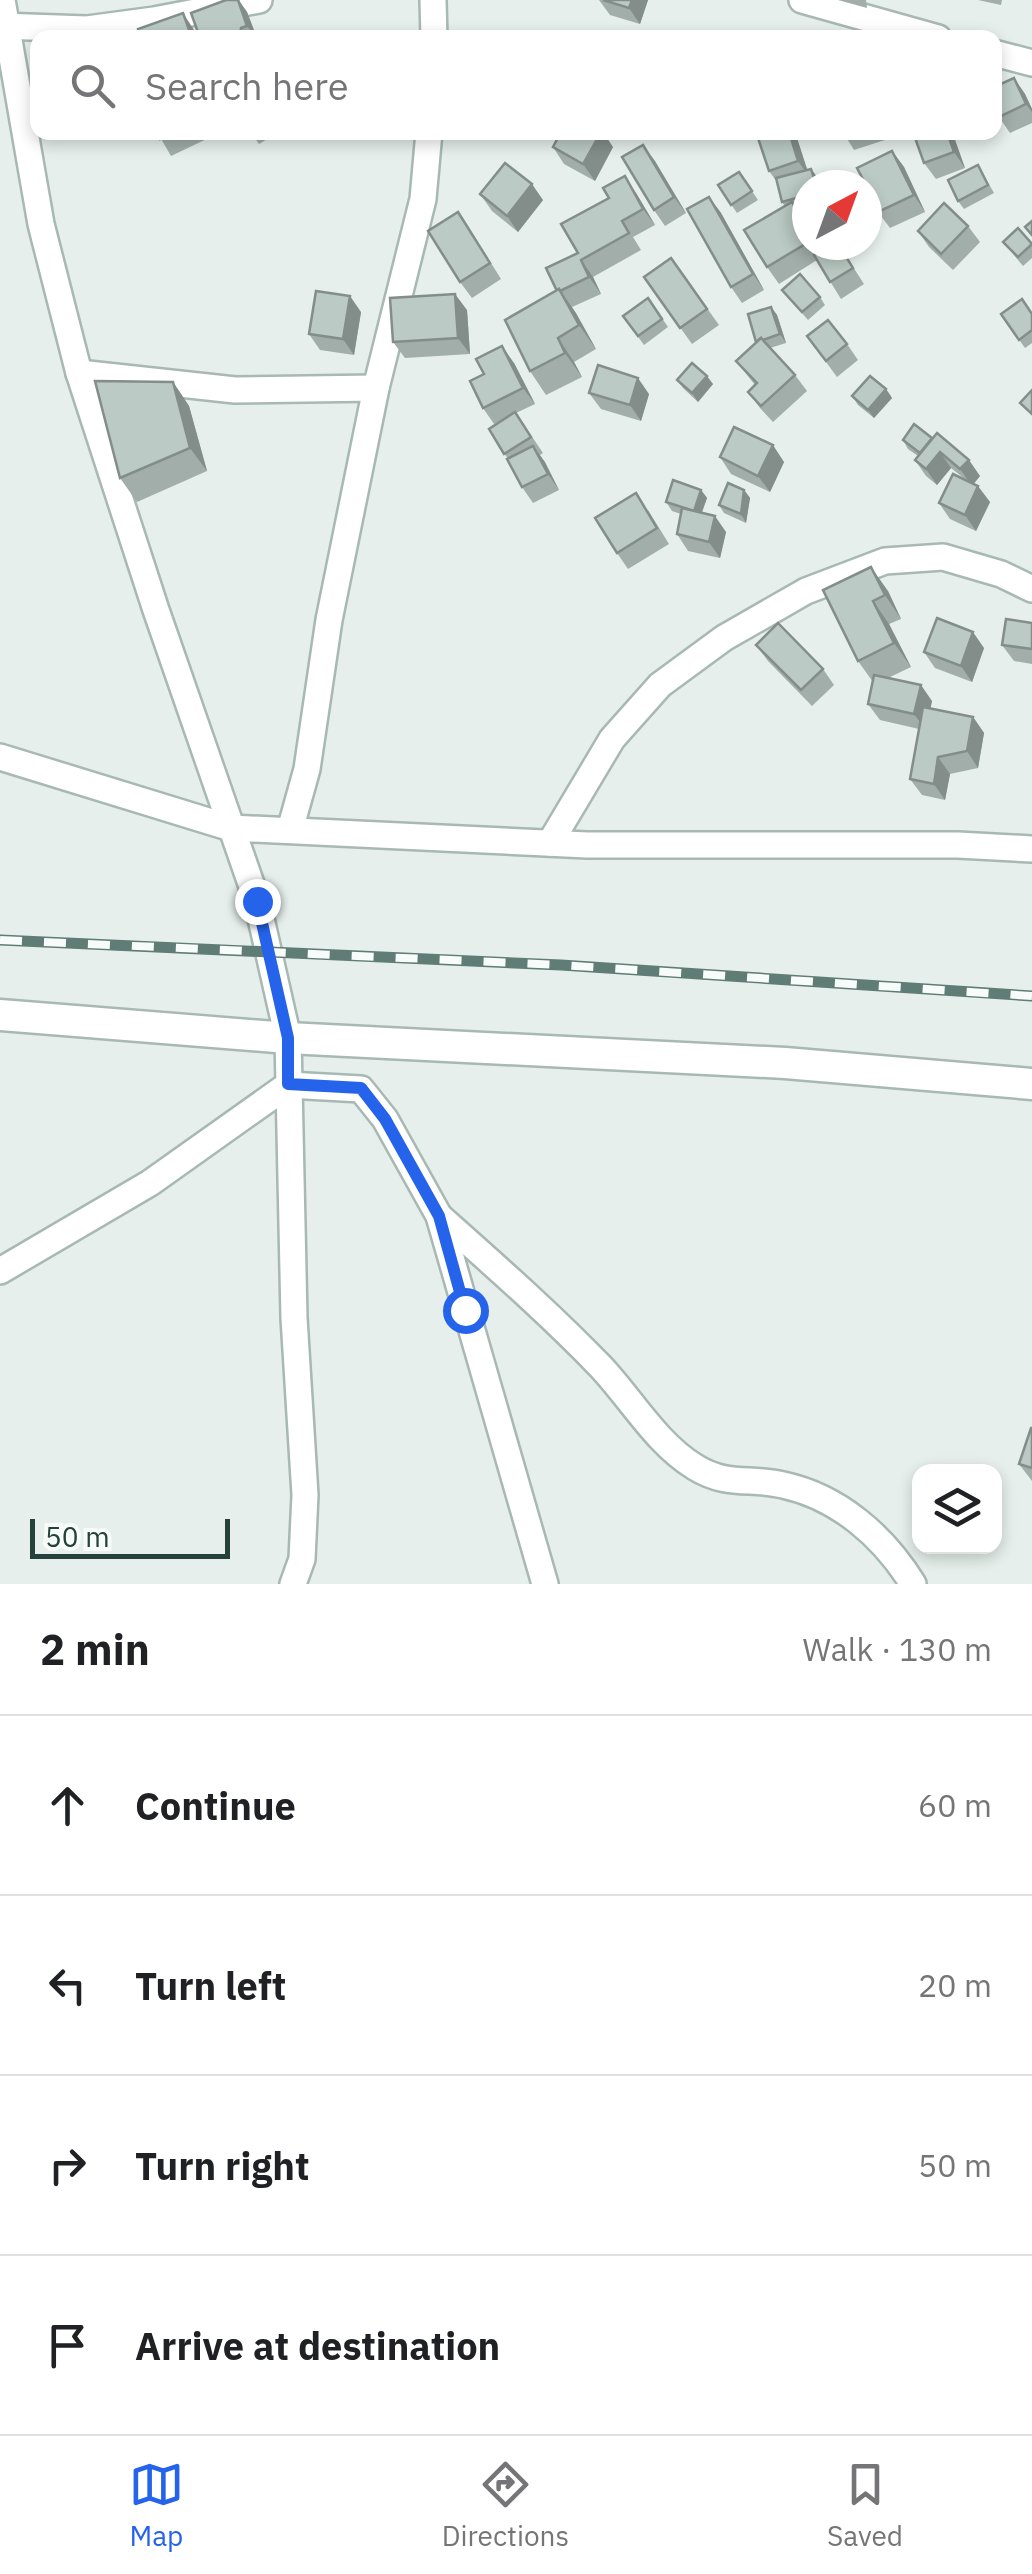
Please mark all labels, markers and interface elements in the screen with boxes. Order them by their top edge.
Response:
search box [30,30,1002,140]
icon: search [65,58,120,113]
text: Search here [145,61,349,110]
north arrow [792,170,882,260]
route end [235,879,281,925]
route start [443,1288,489,1334]
map controls [912,1464,1002,1554]
button: layers [912,1464,1002,1554]
scale bar [30,1514,230,1558]
text: 50 m [45,1518,110,1555]
text: 2 min [40,1622,150,1677]
text: Walk · 130 m [803,1628,992,1670]
icon: ahead [40,1778,95,1833]
text: Continue [135,1781,296,1830]
text: 60 m [918,1784,992,1826]
icon: left [40,1958,95,2013]
text: Turn left [135,1961,286,2010]
text: 20 m [918,1964,992,2006]
icon: right [40,2138,95,2193]
text: Turn right [135,2141,310,2190]
text: 50 m [918,2144,992,2186]
icon: arrive [40,2318,95,2373]
text: Arrive at destination [135,2321,500,2370]
tab: Map [129,2457,184,2554]
tab: Directions [442,2457,569,2554]
tab: Saved [827,2457,903,2554]

